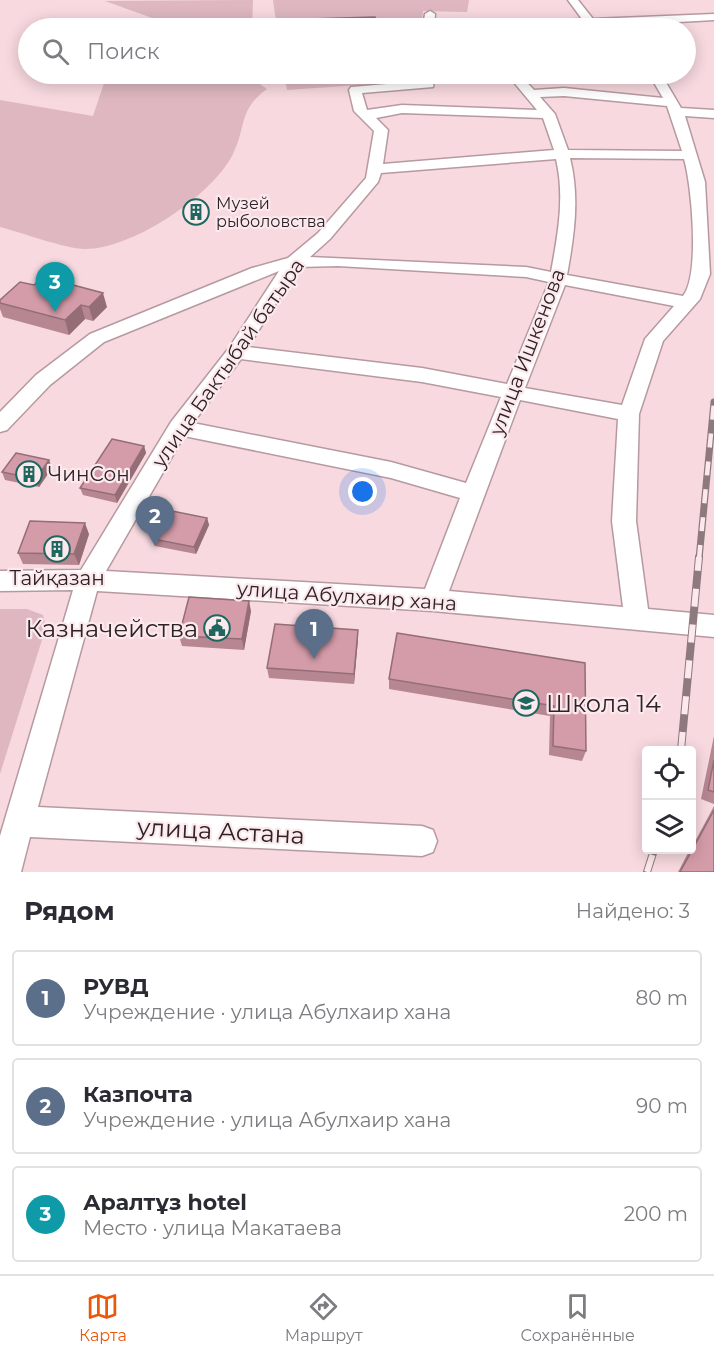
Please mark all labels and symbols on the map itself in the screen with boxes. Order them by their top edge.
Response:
place label: Музей рыболовства [216,194,326,231]
building icon: Музей рыболовства [181,197,211,227]
street label: улица Бактыбай батыра [146,254,309,473]
pin: 3 [36,262,74,312]
street label: улица Ишкенова [484,265,570,440]
building icon: ЧинСон [14,459,44,489]
place label: ЧинСон [48,462,130,486]
your location [348,477,377,506]
pin: 2 [136,496,174,546]
building icon: Тайқазан [42,534,72,564]
place label: Тайқазан [9,566,105,590]
street label: улица Абулхаир хана [235,576,458,616]
pin: 1 [294,610,334,659]
public building icon: Казначейства [202,613,232,643]
place label: Казначейства [26,614,198,643]
school or university icon: Школа 14 [511,688,541,718]
place label: Школа 14 [546,689,661,718]
street label: улица Астана [135,812,306,850]

